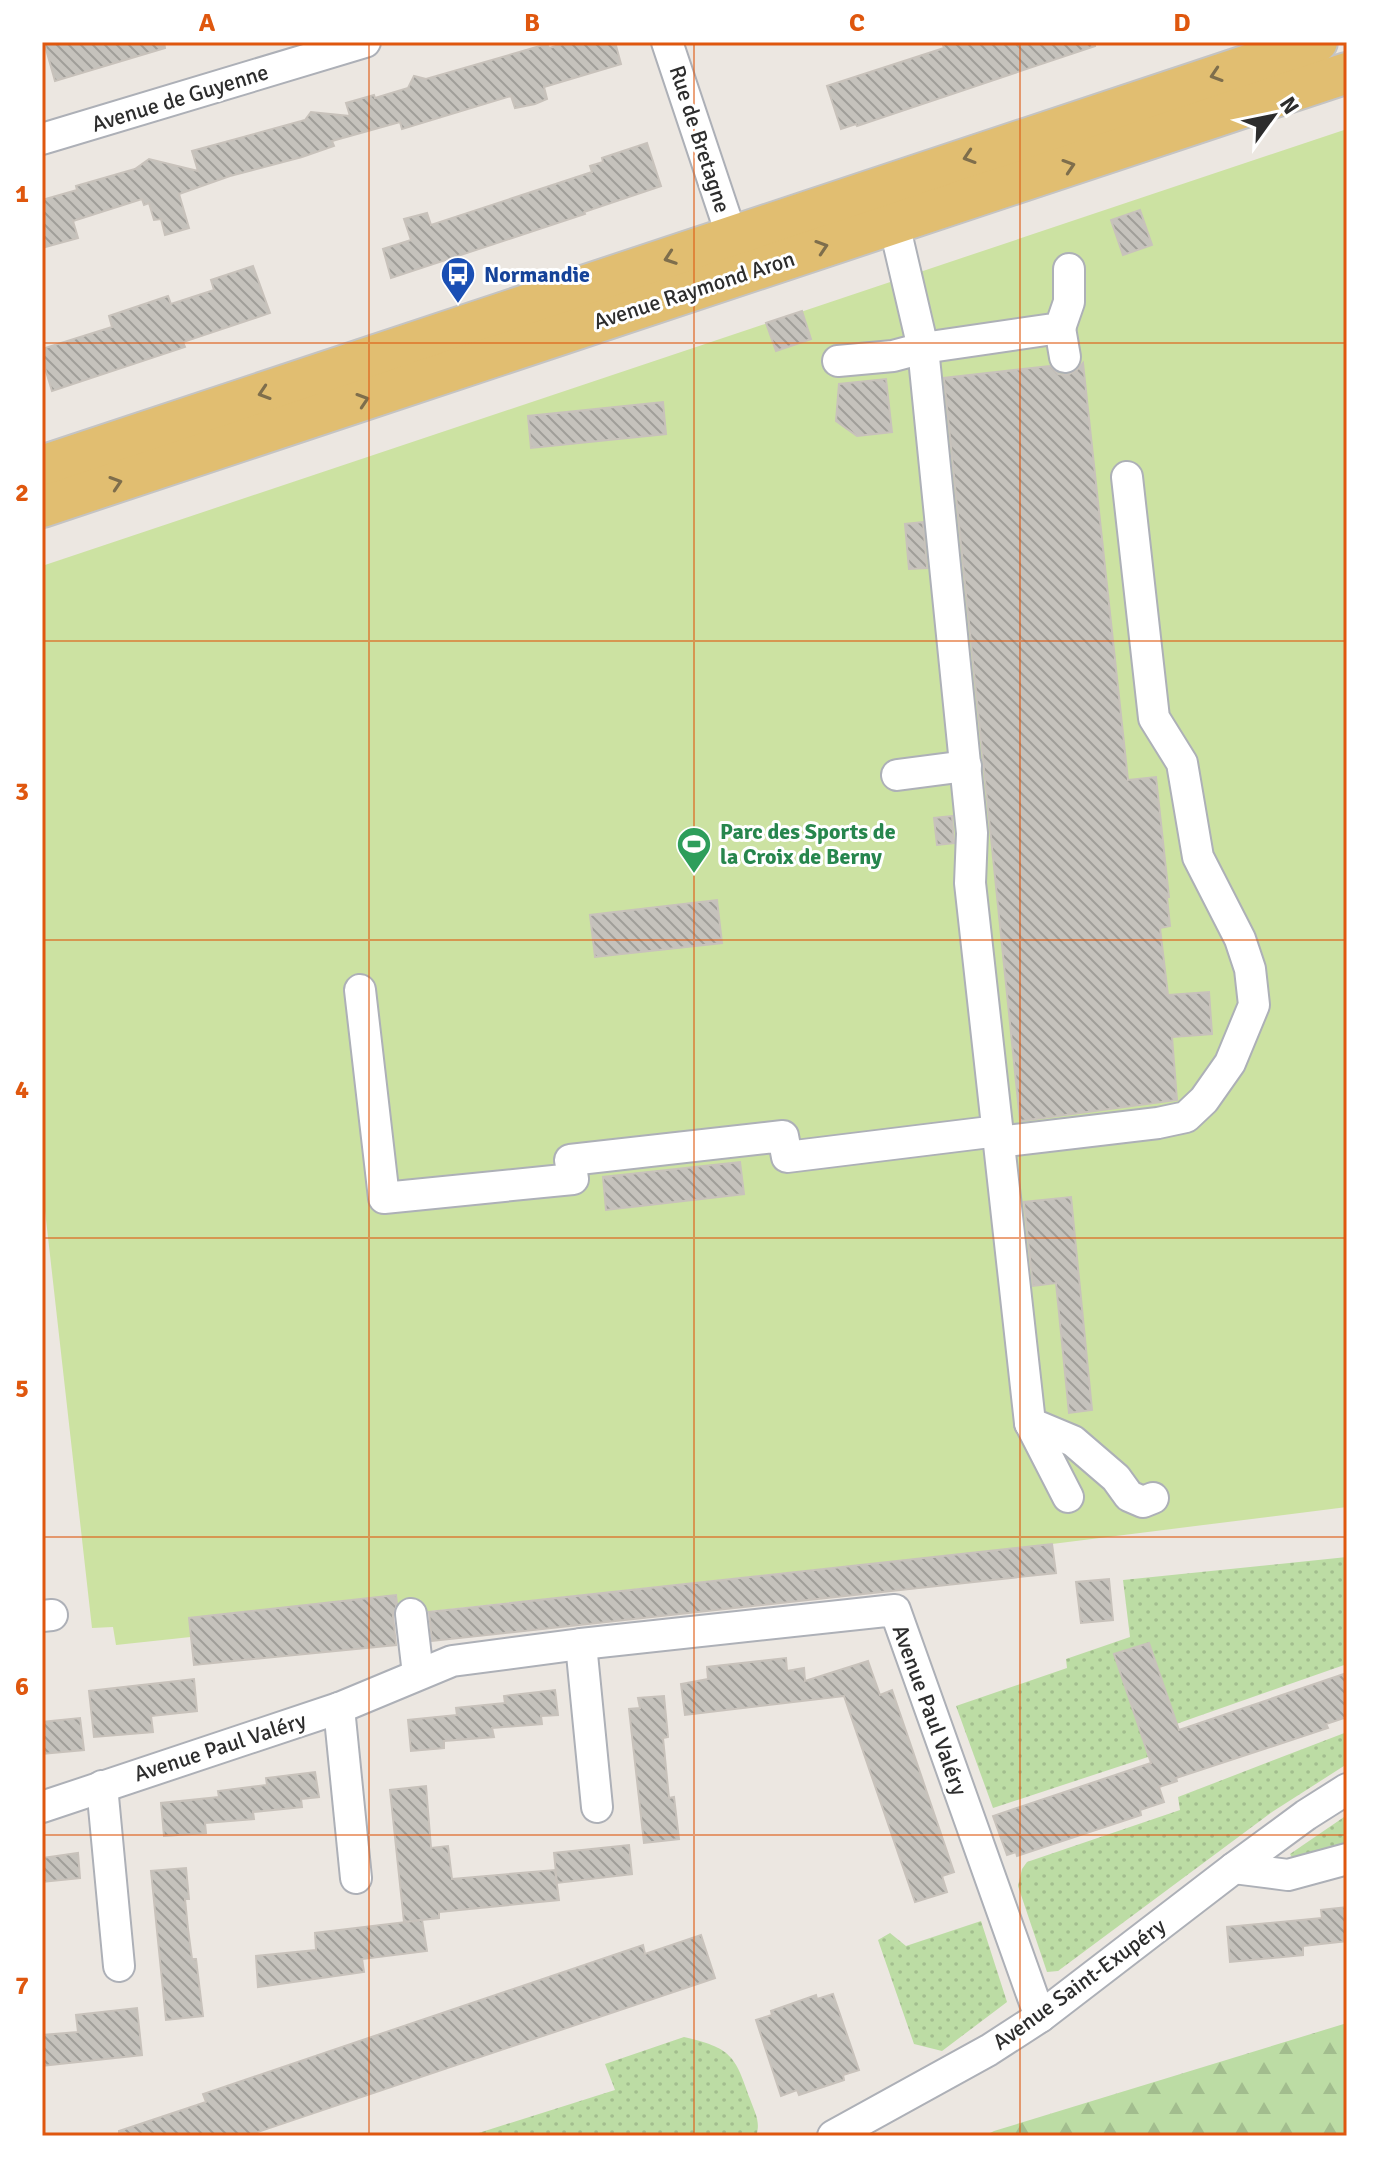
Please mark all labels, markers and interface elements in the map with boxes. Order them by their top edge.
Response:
text: A [199,7,216,39]
text: B [524,7,540,39]
text: C [849,7,865,39]
text: D [1173,7,1191,39]
street label: Avenue de Guyenne [88,58,272,138]
street label: Rue de Bretagne [663,62,737,216]
one-way arrow [1210,66,1224,82]
north arrow [1233,76,1313,156]
text: N [1274,92,1305,119]
one-way arrow [963,148,977,164]
one-way arrow [1061,159,1075,175]
text: 1 [15,178,29,210]
one-way arrow [814,241,828,257]
street label: Avenue Raymond Aron [590,245,798,335]
one-way arrow [664,248,678,264]
bus stop icon: Normandie [439,255,477,305]
place label: Normandie [484,261,590,288]
one-way arrow [258,384,271,400]
one-way arrow [355,394,369,410]
one-way arrow [108,476,122,492]
text: 2 [15,477,29,509]
text: 3 [15,776,29,808]
place label: Parc des Sports de la Croix de Berny [720,818,896,870]
sports icon: Parc des Sports de la Croix de Berny [675,825,713,875]
text: 4 [15,1074,29,1106]
text: 5 [15,1373,29,1405]
street label: Avenue Paul Valéry [887,1621,974,1800]
text: 6 [15,1671,29,1703]
street label: Avenue Paul Valéry [131,1706,310,1788]
street label: Avenue Saint-Exupéry [987,1912,1171,2056]
text: 7 [15,1970,29,2002]

